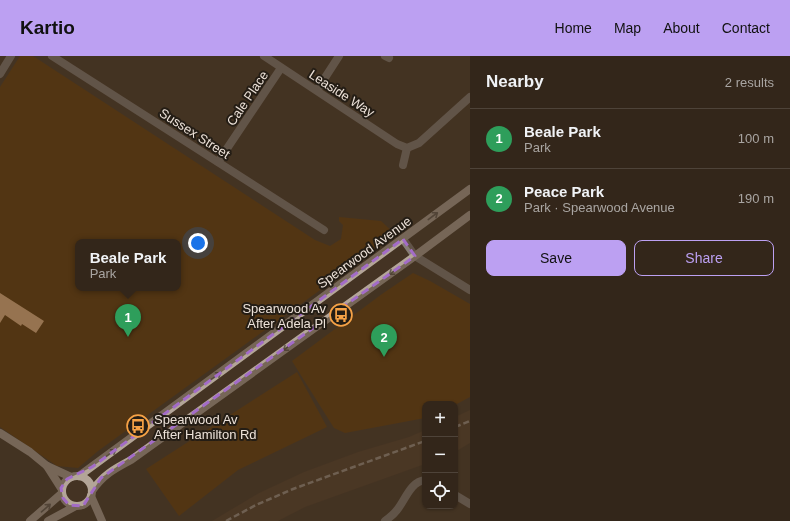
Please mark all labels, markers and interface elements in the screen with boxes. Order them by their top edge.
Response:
text: Kartio [20,17,75,38]
text: Home [555,20,592,36]
text: Map [614,20,641,36]
text: About [663,20,700,36]
text: Contact [722,20,770,36]
street label: Leaside Way [306,67,378,120]
street label: Cale Place [224,68,271,129]
text: Nearby [486,72,544,91]
text: 2 results [725,75,774,90]
street label: Sussex Street [157,105,233,162]
text: Beale Park [524,123,601,140]
text: 1 [495,131,503,146]
text: 100 m [738,131,774,146]
text: Park [524,140,551,155]
text: Peace Park [524,183,604,200]
text: 2 [495,191,503,206]
text: 190 m [738,191,774,206]
text: Park · Spearwood Avenue [524,200,675,215]
one-way arrow [427,212,438,221]
street label: Spearwood Avenue [314,213,414,292]
your location [188,233,208,253]
popup [75,239,181,291]
button: Save [486,240,626,276]
button: Share [634,240,774,276]
text: Beale Park [90,249,166,266]
text: Park [90,266,116,281]
one-way arrow [388,267,399,275]
place label: Spearwood Av After Adela Pl [242,301,326,331]
bus stop icon: Spearwood Av After Adela Pl [328,302,354,328]
pin: 1 [115,304,141,337]
pin: 2 [371,324,397,357]
one-way arrow [283,343,294,351]
one-way arrow [210,372,221,381]
map controls [422,401,458,509]
button: + [422,401,458,437]
place label: Spearwood Av After Hamilton Rd [154,412,257,442]
bus stop icon: Spearwood Av After Hamilton Rd [125,413,151,439]
button: − [422,437,458,473]
one-way arrow [105,449,116,457]
button: locate [422,473,458,509]
one-way arrow [41,503,51,512]

